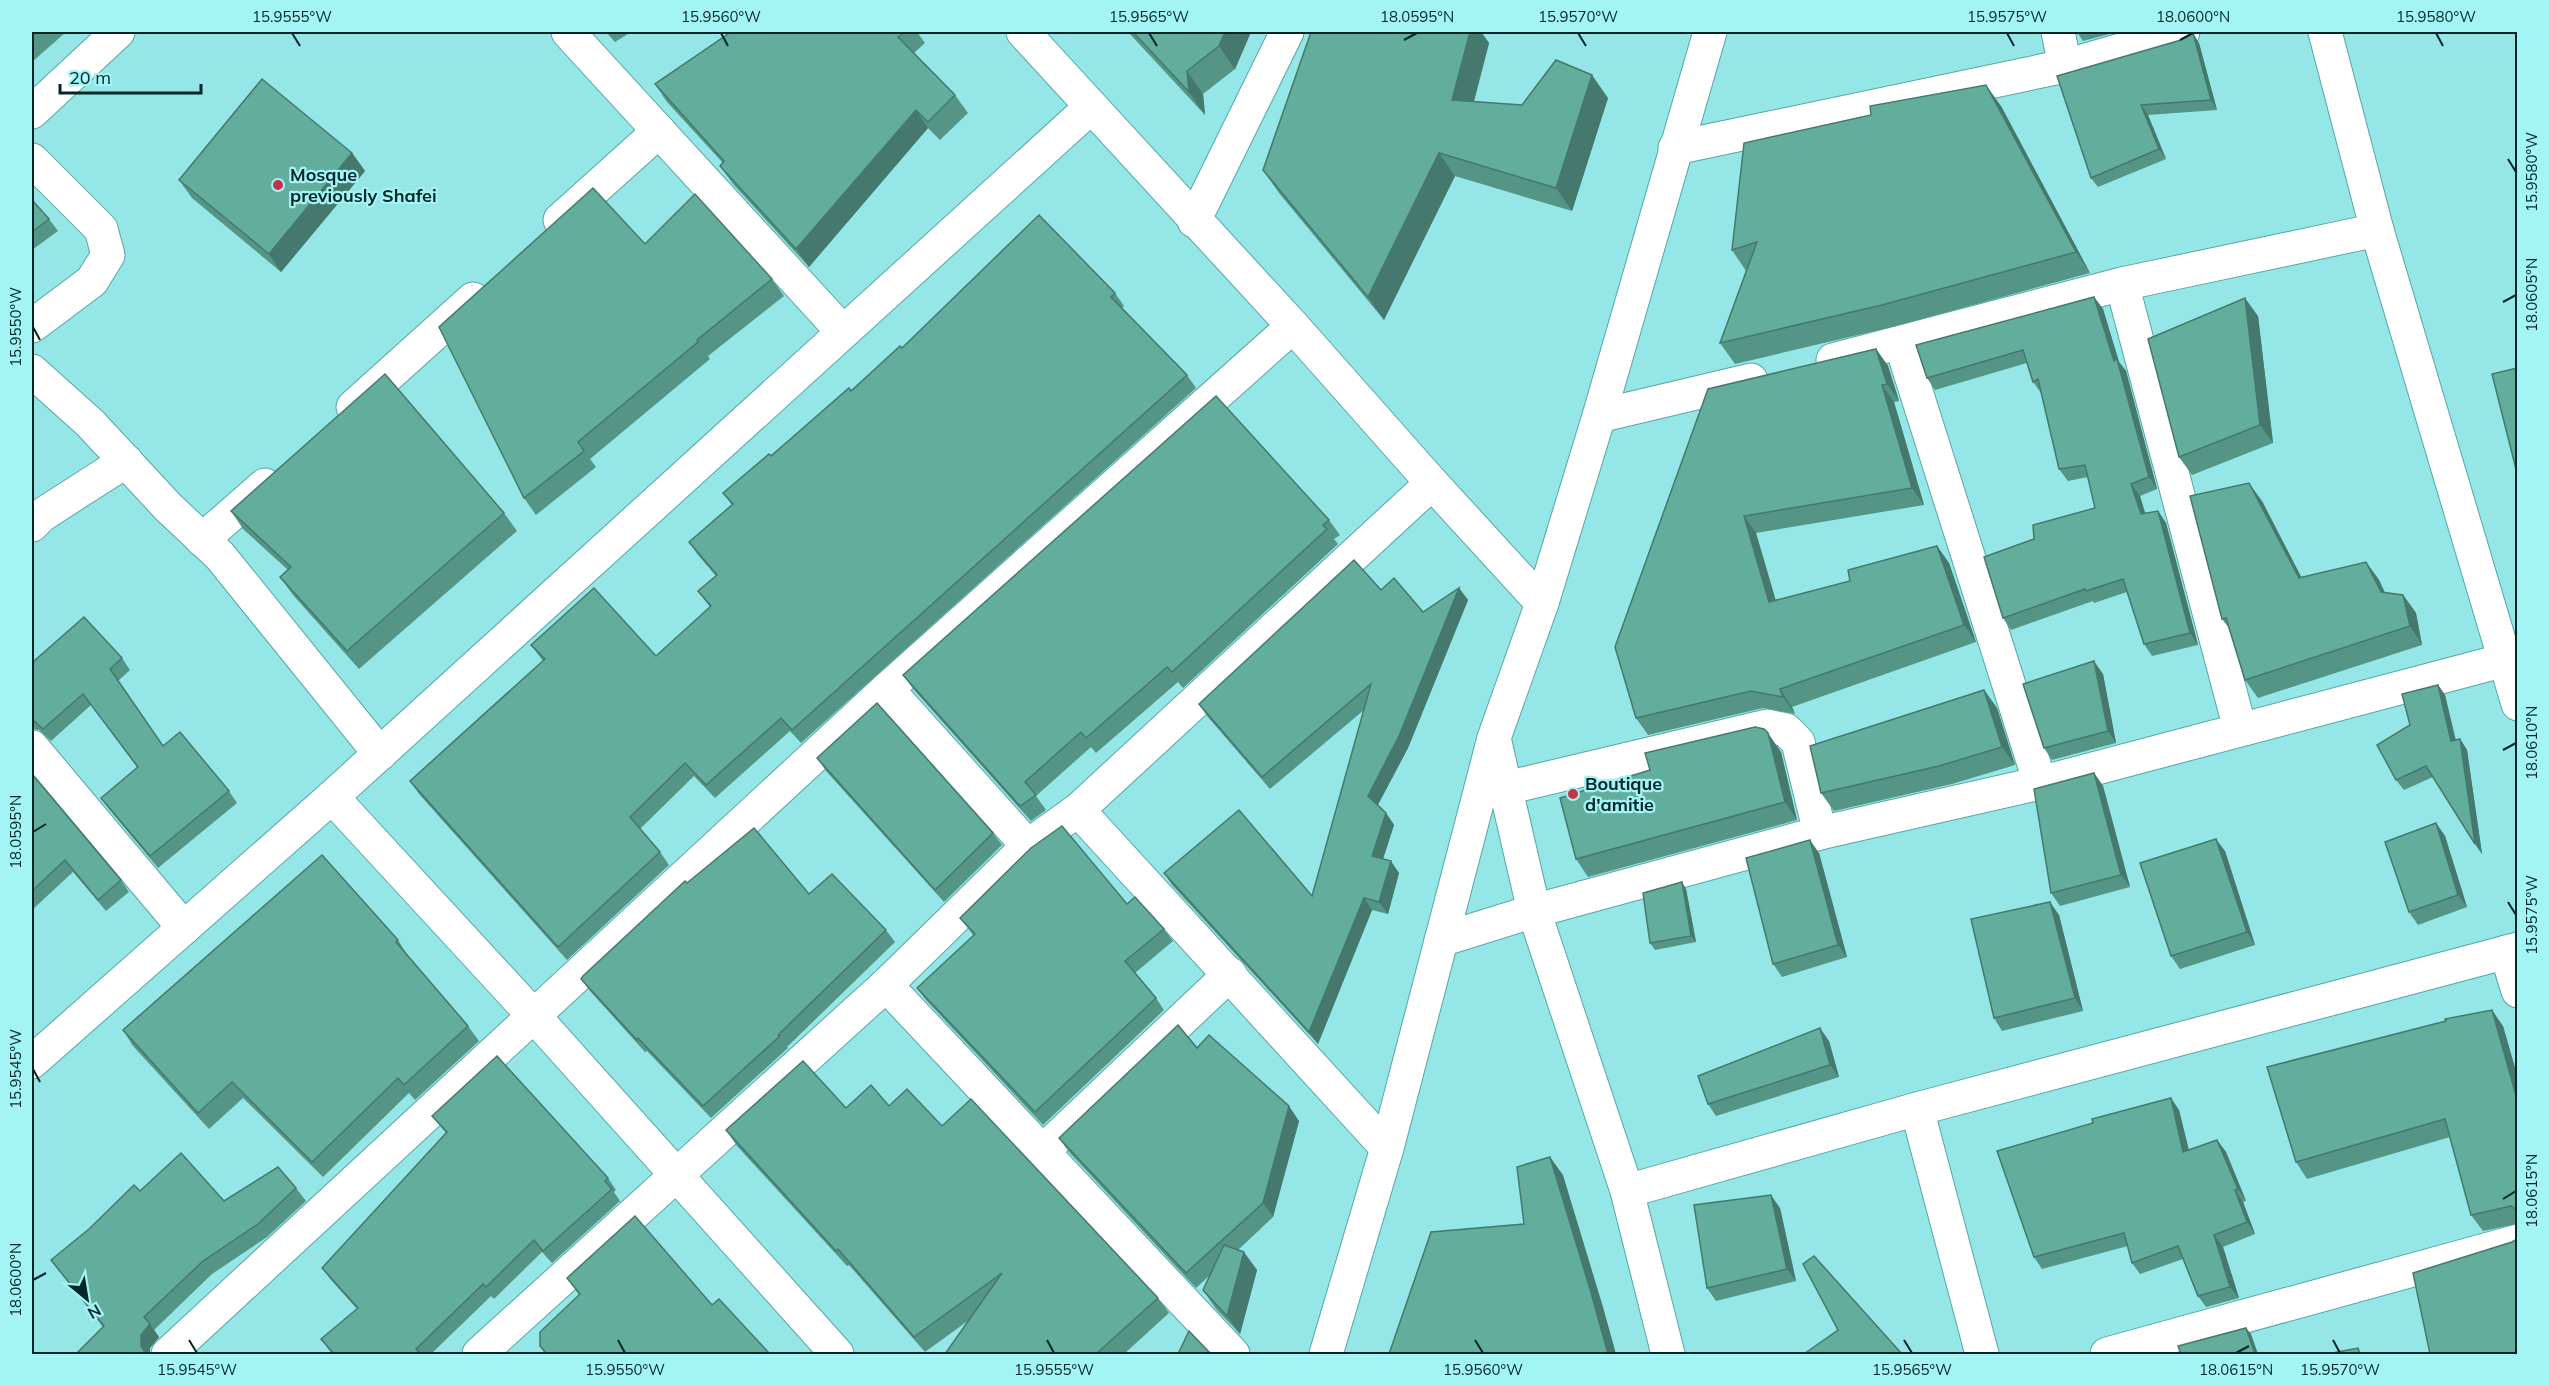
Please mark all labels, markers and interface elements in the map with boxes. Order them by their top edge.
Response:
text: 15.9555°W [252,7,332,26]
text: 15.9560°W [681,7,761,26]
text: 15.9565°W [1109,7,1189,26]
text: 18.0595°N [1380,7,1454,26]
text: 15.9570°W [1538,7,1618,26]
text: 15.9575°W [1967,7,2047,26]
text: 18.0600°N [2156,7,2230,26]
text: 15.9580°W [2396,7,2476,26]
scale bar [60,57,201,95]
text: 20 m [69,66,111,89]
text: 15.9580°W [2522,132,2541,212]
place label: Mosque previously Shafei [290,163,437,207]
marker: Mosque previously Shafei [271,178,285,192]
text: 18.0605°N [2522,258,2541,332]
text: 15.9550°W [6,287,25,367]
text: 18.0610°N [2522,706,2541,780]
place label: Boutique d'amitie [1585,772,1662,816]
marker: Boutique d'amitie [1566,787,1580,801]
text: 18.0595°N [6,795,25,869]
text: 15.9575°W [2522,875,2541,955]
text: 15.9545°W [6,1029,25,1109]
text: 18.0615°N [2522,1154,2541,1228]
text: 18.0600°N [6,1243,25,1317]
north arrow [57,1269,117,1329]
text: N [84,1300,105,1324]
text: 15.9545°W [157,1360,237,1379]
text: 15.9550°W [585,1360,665,1379]
text: 15.9555°W [1014,1360,1094,1379]
text: 15.9560°W [1443,1360,1523,1379]
text: 15.9565°W [1872,1360,1952,1379]
text: 18.0615°N [2199,1360,2273,1379]
text: 15.9570°W [2300,1360,2380,1379]

